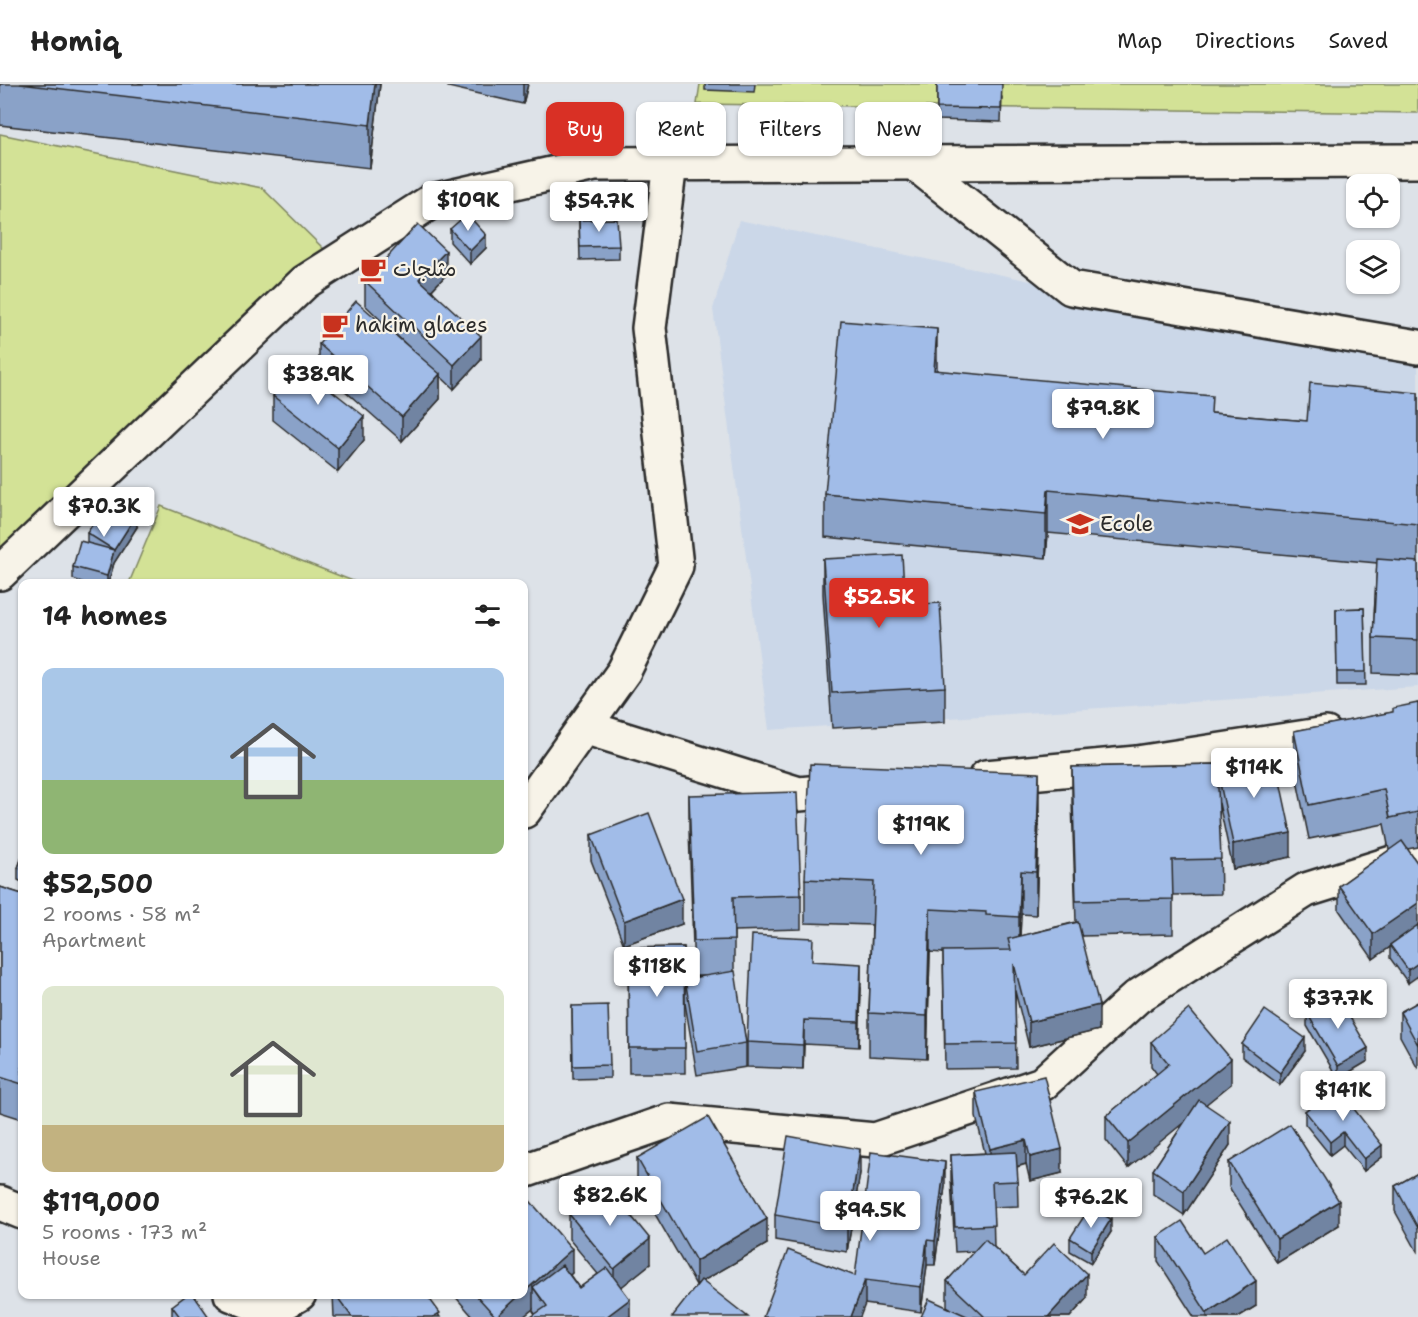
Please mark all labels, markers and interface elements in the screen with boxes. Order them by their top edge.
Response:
text: Homiq [30,22,120,60]
text: Map [1117,27,1162,55]
text: Directions [1195,27,1295,55]
text: Saved [1328,27,1388,55]
chip: Buy [546,102,624,156]
chip: Rent [636,102,726,156]
chip: Filters [738,102,843,156]
chip: New [855,102,942,156]
map controls [1346,174,1400,294]
button: locate [1346,174,1400,228]
pin: $109K [426,181,510,232]
pin: $54.7K [550,182,648,233]
text: $109K [436,187,500,213]
text: $54.7K [564,188,634,214]
button: layers [1346,240,1400,294]
cafe icon: مثلجات [358,254,388,284]
place label: مثلجات [393,255,456,283]
cafe icon: hakim glaces [320,310,350,340]
place label: hakim glaces [355,311,488,339]
pin: $38.9K [269,355,367,406]
text: $38.9K [282,361,354,387]
pin: $79.8K [1054,389,1152,440]
text: $79.8K [1066,395,1140,421]
pin: $70.3K [55,487,153,538]
text: $70.3K [67,493,141,519]
school or university icon: Ecole [1065,509,1095,539]
place label: Ecole [1100,510,1153,538]
pin: $52.5K [830,578,928,629]
text: $52.5K [843,584,915,610]
text: 14 homes [42,598,168,633]
icon: filters [471,599,504,632]
icon: home [219,707,327,815]
pin: $114K [1212,748,1296,799]
text: $114K [1225,754,1283,780]
pin: $119K [879,805,963,856]
text: $119K [892,811,950,837]
text: $52,500 [42,866,153,901]
text: 2 rooms · 58 m² [42,901,201,927]
text: Apartment [42,927,146,953]
pin: $118K [615,947,699,998]
text: $118K [628,953,686,979]
pin: $37.7K [1289,979,1387,1030]
text: $37.7K [1303,985,1373,1011]
icon: home [219,1025,327,1133]
pin: $141K [1301,1071,1385,1122]
text: $141K [1314,1077,1372,1103]
pin: $82.6K [561,1176,659,1227]
pin: $76.2K [1042,1178,1140,1229]
text: $82.6K [573,1182,647,1208]
text: $119,000 [42,1184,160,1219]
text: $76.2K [1054,1184,1128,1210]
pin: $94.5K [821,1191,919,1242]
text: $94.5K [834,1197,906,1223]
text: 5 rooms · 173 m² [42,1219,207,1245]
text: House [42,1245,101,1271]

